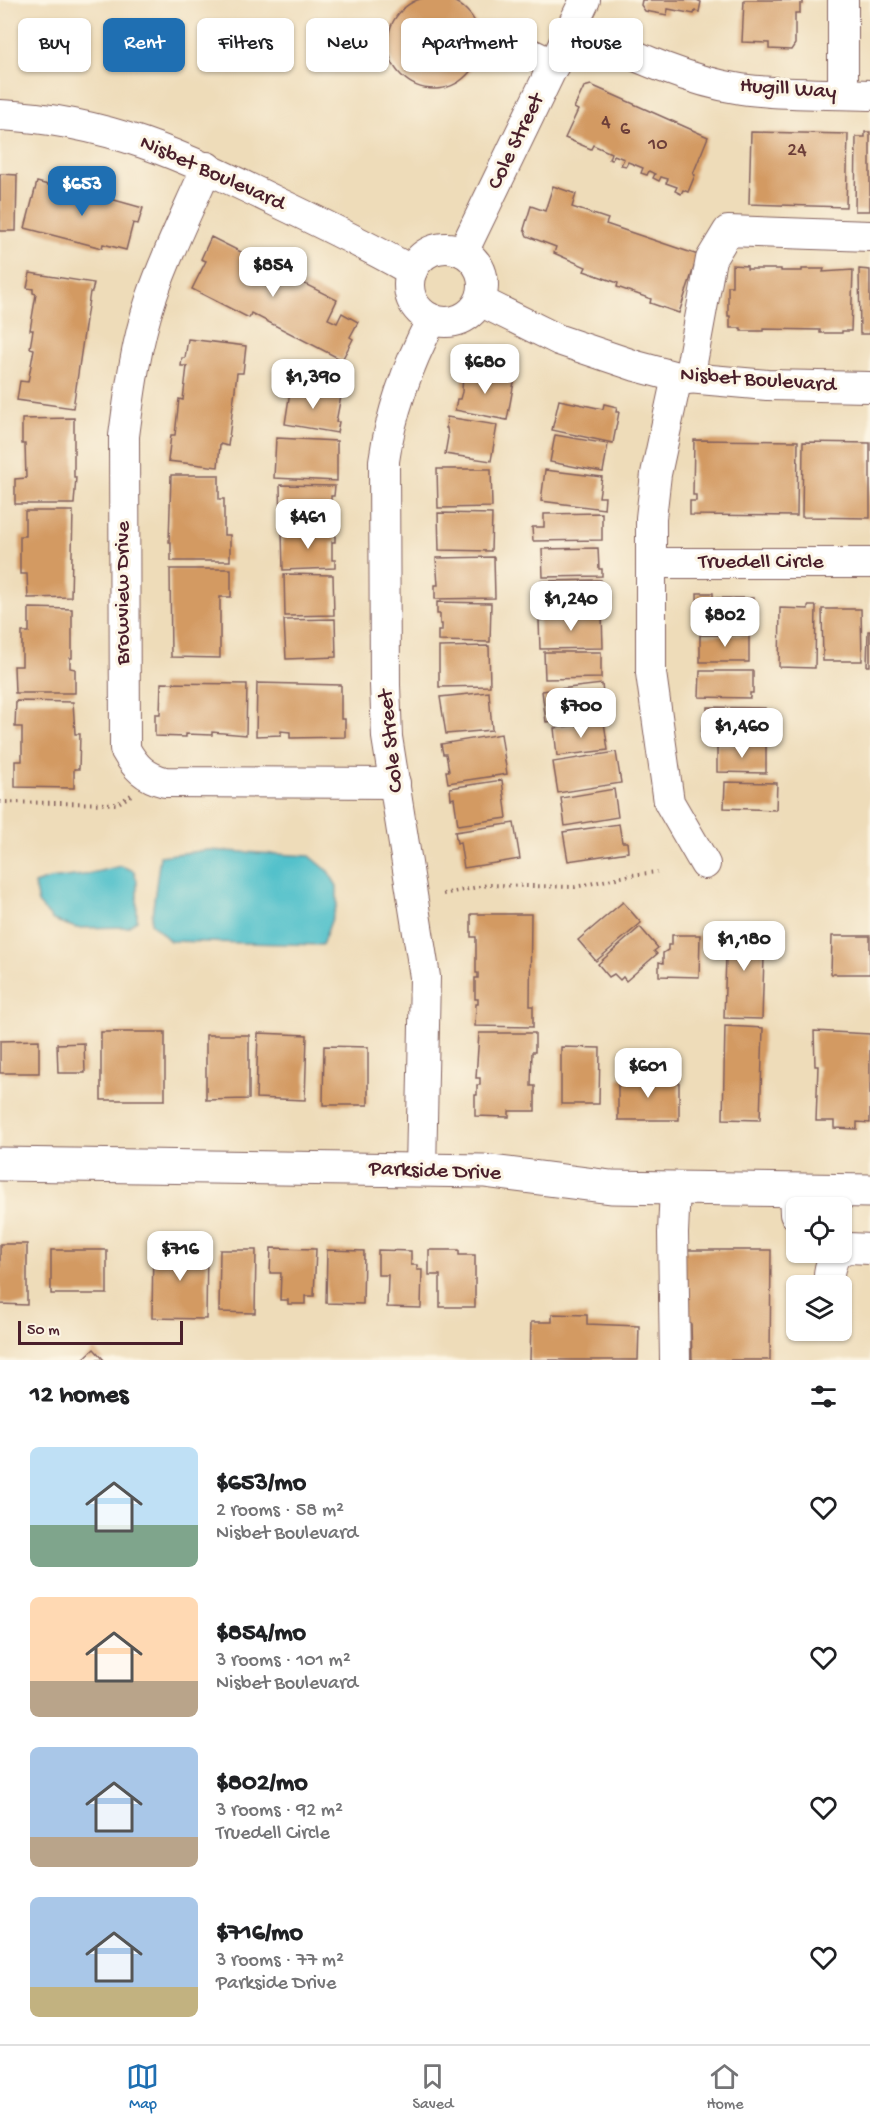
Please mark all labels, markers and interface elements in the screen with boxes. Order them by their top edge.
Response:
chip: Buy [18,18,91,72]
chip: Rent [103,18,185,72]
chip: Filters [197,18,294,72]
chip: New [306,18,389,72]
chip: Apartment [401,18,537,72]
chip: House [549,18,643,72]
street label: Hugill Way [739,74,837,106]
street label: Cole Street [483,88,552,194]
house number: 4 [601,112,611,135]
house number: 6 [620,119,631,142]
street label: Nisbet Boulevard [135,130,291,218]
house number: 10 [647,134,668,157]
house number: 24 [787,140,807,163]
pin: $653 [46,166,118,217]
text: $653 [62,174,102,197]
pin: $854 [237,247,309,298]
text: $854 [253,255,293,278]
pin: $680 [449,344,521,395]
text: $680 [464,352,506,375]
pin: $1,390 [264,359,362,410]
street label: Nisbet Boulevard [679,363,839,400]
text: $1,390 [285,367,341,390]
pin: $461 [272,499,344,550]
text: $461 [290,507,326,530]
street label: Browview Drive [111,521,137,666]
street label: Truedell Circle [696,550,824,576]
pin: $1,240 [522,581,620,632]
text: $1,240 [544,589,598,612]
pin: $802 [689,597,761,648]
text: $802 [704,605,746,628]
street label: Cole Street [373,686,410,794]
pin: $700 [545,688,617,739]
text: $700 [560,696,602,719]
pin: $1,460 [693,708,791,759]
text: $1,460 [715,716,769,739]
pin: $1,180 [695,921,793,972]
text: $1,180 [717,929,771,952]
pin: $601 [612,1048,684,1099]
text: $601 [629,1056,667,1079]
street label: Parkside Drive [367,1157,502,1187]
map controls [786,1197,852,1341]
button: locate [786,1197,852,1263]
pin: $716 [144,1231,216,1282]
text: $716 [161,1239,199,1262]
button: layers [786,1275,852,1341]
scale bar [18,1318,183,1346]
text: 50 m [27,1322,60,1341]
icon: filters [807,1380,840,1413]
text: 12 homes [30,1381,128,1412]
text: $653/mo [216,1469,306,1500]
icon: home [78,1471,150,1543]
icon: heart [807,1491,840,1524]
text: 2 rooms · 58 m² [216,1500,344,1523]
text: Nisbet Boulevard [216,1523,358,1546]
text: $854/mo [216,1619,306,1650]
icon: home [78,1621,150,1693]
icon: heart [807,1641,840,1674]
text: 3 rooms · 101 m² [216,1650,351,1673]
text: Nisbet Boulevard [216,1673,358,1696]
text: $802/mo [216,1769,308,1800]
icon: home [78,1771,150,1843]
icon: heart [807,1791,840,1824]
text: 3 rooms · 92 m² [216,1800,343,1823]
text: Truedell Circle [216,1823,330,1846]
text: $716/mo [216,1919,303,1950]
icon: home [78,1921,150,1993]
icon: heart [807,1941,840,1974]
text: 3 rooms · 77 m² [216,1950,344,1973]
text: Parkside Drive [216,1973,336,1996]
tab: Map [126,2060,159,2115]
tab: Saved [412,2060,453,2115]
tab: Home [706,2060,743,2115]

